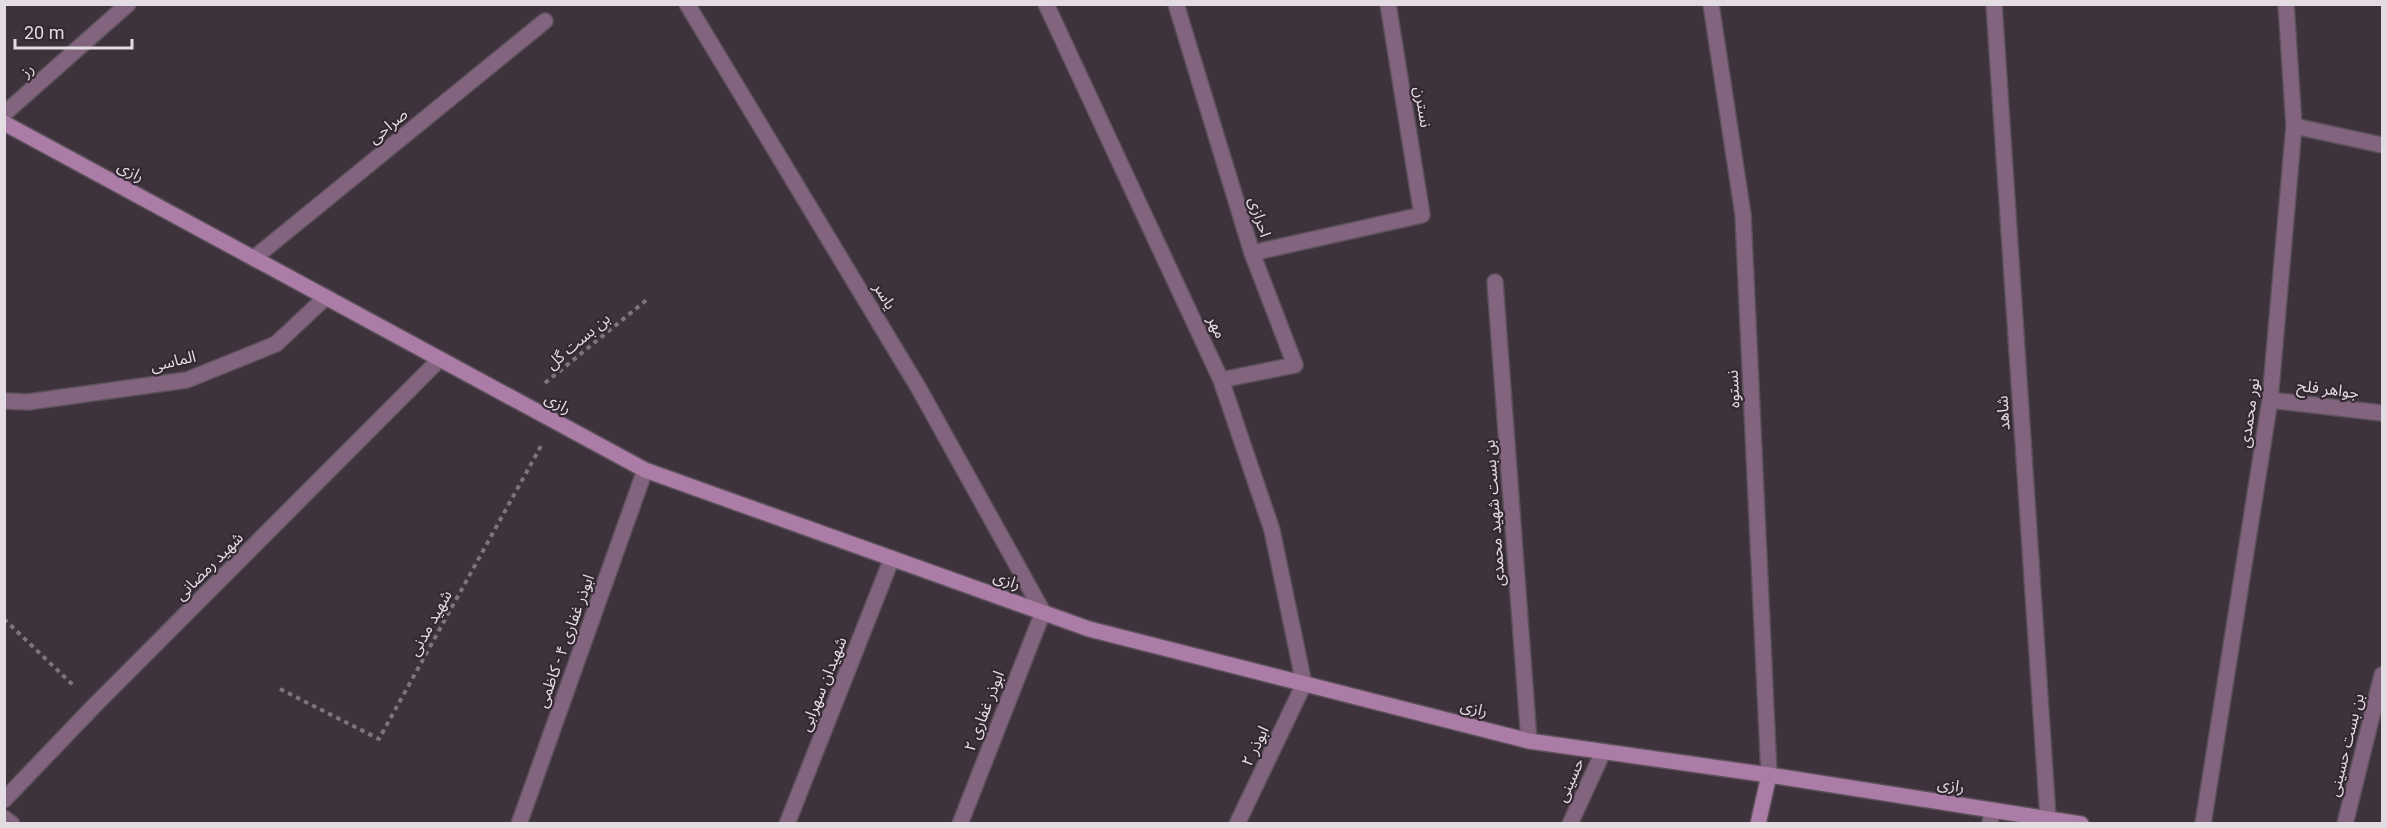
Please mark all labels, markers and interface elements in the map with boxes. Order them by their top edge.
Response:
scale bar [15,12,132,50]
text: 20 m [24,22,64,43]
street label: رز [16,59,38,82]
street label: نسترن [1410,85,1436,129]
street label: صراحی [364,104,412,148]
street label: رازی [114,156,148,186]
street label: احرازی [1245,195,1275,239]
street label: یاسر [869,278,900,313]
street label: بن بست گل [542,309,614,373]
street label: مهر [1203,312,1230,341]
street label: الماسی [148,347,198,375]
street label: نستوه [1723,370,1743,408]
street label: جواهر فلح [2295,376,2360,405]
street label: نور محمدی [2235,377,2263,449]
street label: رازی [541,388,575,418]
street label: شاهد [1992,395,2014,431]
street label: بن بست شهید محمدی [1479,439,1509,587]
street label: شهید رمضانی [171,528,247,604]
street label: رازی [991,566,1023,594]
street label: ابوذر غفاری ۴ - کاظمی [532,572,598,710]
street label: شهید مدنی [404,587,456,659]
street label: شهیدان سهرابی [795,634,851,734]
street label: ابوذر غفاری ۲ [960,668,1008,754]
street label: بن بست حسینی [2324,691,2368,799]
street label: رازی [1458,695,1490,721]
street label: ابوذر ۲ [1237,723,1273,769]
street label: حسینی [1552,755,1588,805]
street label: رازی [1936,773,1966,797]

